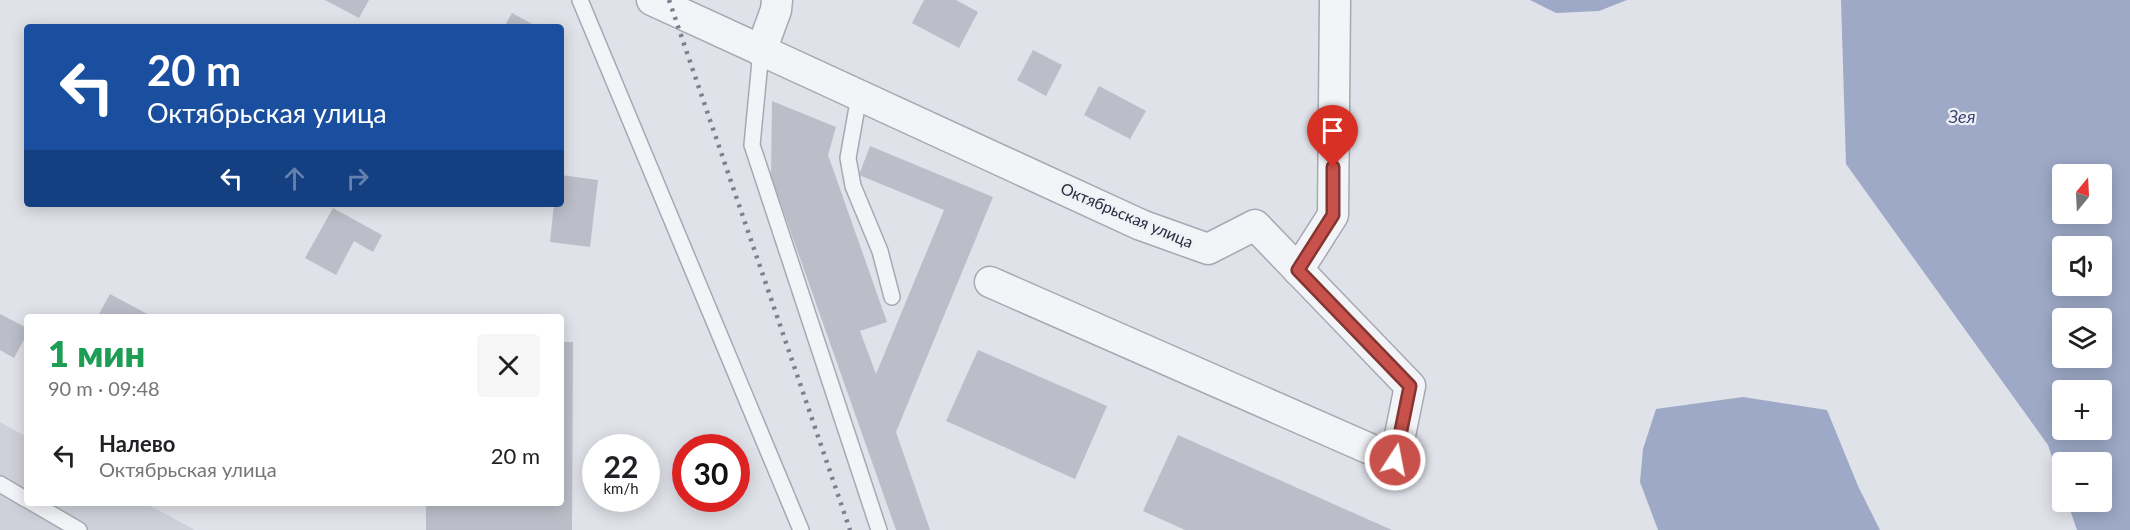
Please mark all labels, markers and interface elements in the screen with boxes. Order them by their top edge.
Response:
text: 20 m [147,45,241,95]
icon: left [48,48,126,126]
text: Октябрьская улица [147,96,387,129]
pin [1307,105,1358,167]
water label: Зея [1947,105,1976,127]
icon: arrive [1316,114,1349,147]
icon: left [215,162,248,195]
icon: ahead [278,162,311,195]
icon: right [341,162,374,195]
north arrow [2052,164,2112,224]
map controls [2052,164,2112,512]
street label: Октябрьская улица [1058,178,1196,251]
button: sound [2052,236,2112,296]
button: layers [2052,308,2112,368]
text: 1 мин [48,331,145,375]
button: close [477,334,540,397]
text: 90 m · 09:48 [48,376,160,400]
button: + [2052,380,2112,440]
position arrow [1363,428,1427,492]
text: Налево [99,430,175,457]
speed limit sign: 30 [672,434,750,512]
icon: left [48,439,81,472]
text: 20 m [491,442,540,469]
text: 22 [604,448,638,484]
button: − [2052,452,2112,512]
text: Октябрьская улица [99,457,277,481]
text: km/h [603,479,639,497]

